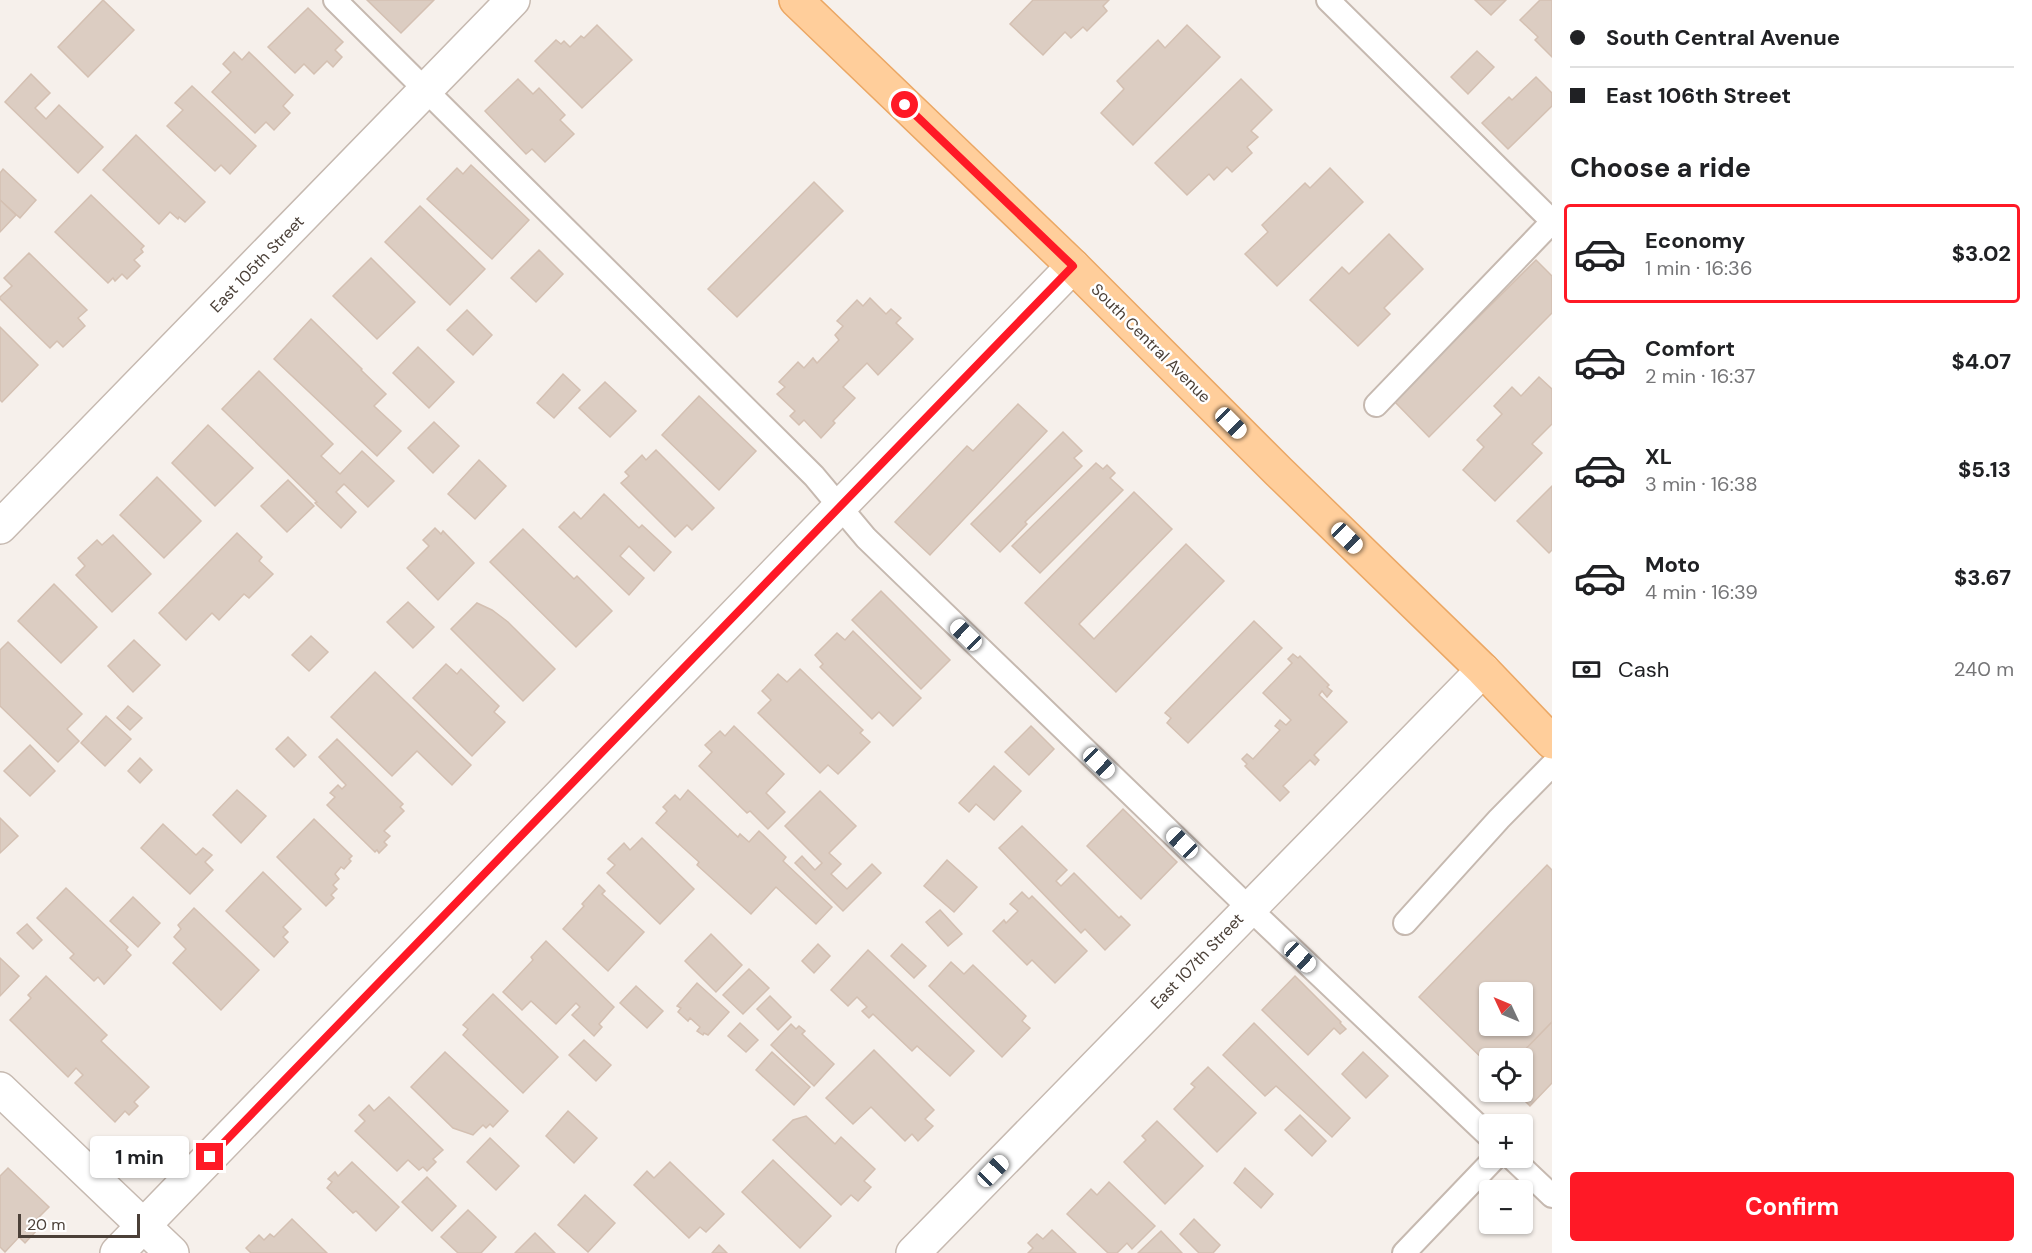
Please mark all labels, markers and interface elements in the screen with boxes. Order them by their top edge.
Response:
text: South Central Avenue [1606,23,1840,52]
text: East 106th Street [1606,81,1791,110]
route start [891,91,918,118]
text: Choose a ride [1570,150,1751,185]
street label: East 105th Street [205,211,309,317]
text: Economy [1645,226,1745,255]
icon: car [1573,227,1627,281]
text: $3.02 [1952,239,2011,268]
text: 1 min · 16:36 [1645,255,1752,281]
street label: South Central Avenue [1087,279,1215,407]
text: Comfort [1645,334,1735,363]
icon: car [1573,335,1627,389]
text: $4.07 [1952,347,2011,376]
text: 2 min · 16:37 [1645,363,1756,389]
car [1212,404,1250,442]
text: XL [1645,442,1672,471]
icon: car [1573,443,1627,497]
text: $5.13 [1958,455,2011,484]
text: 3 min · 16:38 [1645,471,1758,497]
car [1328,519,1366,557]
text: Moto [1645,550,1700,579]
icon: car [1573,551,1627,605]
text: $3.67 [1954,563,2011,592]
text: 4 min · 16:39 [1645,579,1758,605]
car [947,616,985,654]
icon: cash [1570,653,1603,686]
text: Cash [1618,655,1669,684]
text: 240 m [1954,656,2014,682]
car [1080,744,1118,782]
car [1163,824,1201,862]
street label: East 107th Street [1146,909,1248,1013]
car [1281,938,1319,976]
north arrow [1479,982,1533,1036]
map controls [1479,982,1533,1234]
button: locate [1479,1048,1533,1102]
button: + [1479,1114,1533,1168]
callout: 1 min [90,1136,189,1178]
route end [196,1143,223,1170]
text: 1 min [115,1144,164,1170]
car [974,1152,1012,1190]
button: Confirm [1570,1172,2014,1241]
button: − [1479,1180,1533,1234]
scale bar [18,1211,140,1238]
text: 20 m [27,1214,66,1235]

